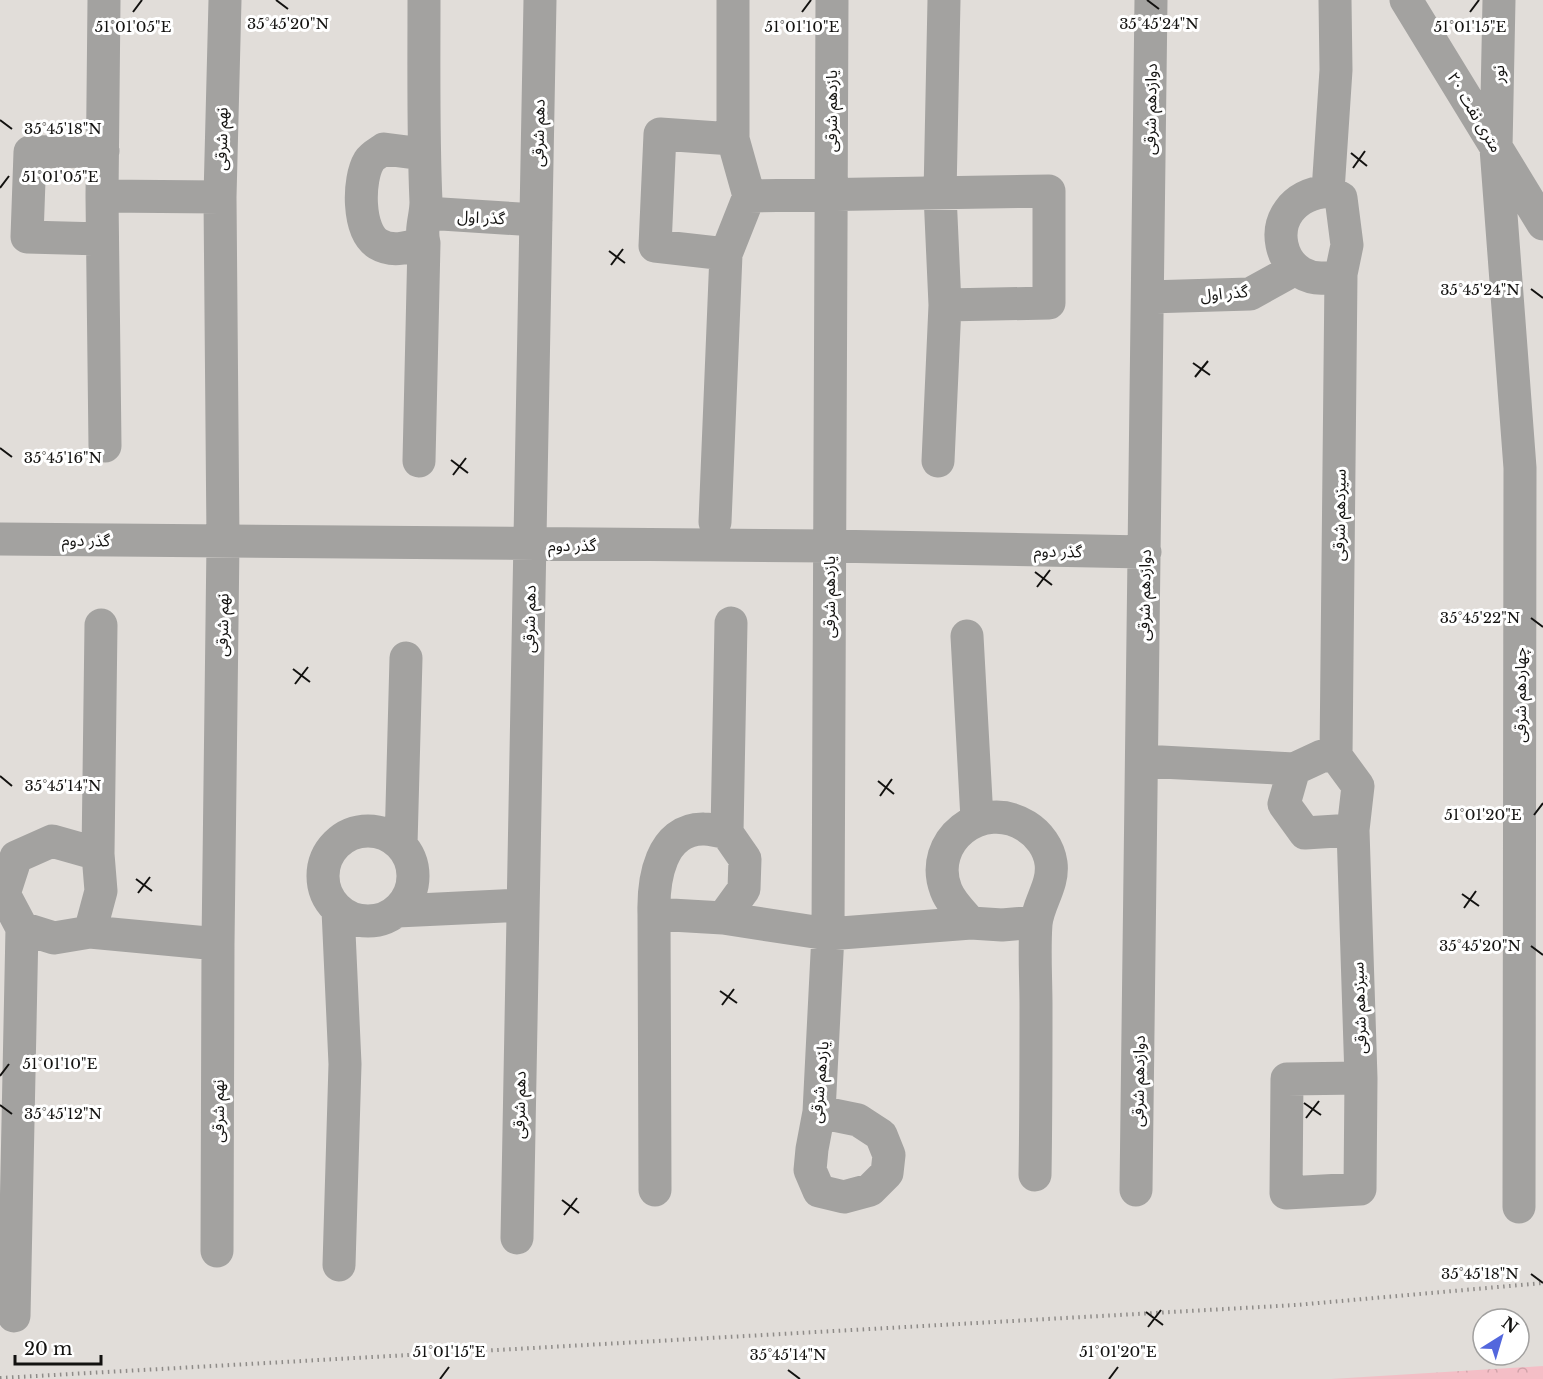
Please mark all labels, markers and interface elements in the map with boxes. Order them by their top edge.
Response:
text: 35°45'20"N [247,14,329,33]
text: 35°45'24"N [1119,14,1199,33]
text: 51°01'05"E [95,17,171,36]
text: 51°01'10"E [765,17,840,36]
text: 51°01'15"E [1434,17,1506,36]
street label: دوازدهم شرقی [1139,63,1164,155]
street label: نور [1488,65,1508,84]
street label: ۲۰ متری نفت [1443,68,1507,156]
street label: یازدهم شرقی [821,70,844,152]
street label: دهم شرقی [527,99,552,167]
street label: نهم شرقی [210,107,235,171]
text: 35°45'18"N [24,119,102,138]
text: 51°01'05"E [22,167,98,186]
street label: گذر اول [457,206,506,229]
text: 35°45'24"N [1440,280,1520,299]
street label: گذر اول [1199,281,1249,306]
text: 35°45'16"N [24,448,102,467]
street label: سیزدهم شرقی [1328,469,1353,561]
street label: گذر دوم [62,530,111,553]
street label: گذر دوم [548,535,596,558]
street label: گذر دوم [1034,541,1083,564]
street label: دوازدهم شرقی [1133,549,1158,641]
street label: یازدهم شرقی [819,556,842,638]
street label: دهم شرقی [518,585,543,653]
street label: نهم شرقی [211,593,236,657]
text: 35°45'22"N [1440,608,1520,627]
street label: چهاردهم شرقی [1510,647,1533,743]
text: 35°45'14"N [24,776,102,795]
text: 51°01'20"E [1444,805,1522,824]
text: 35°45'20"N [1439,936,1521,955]
street label: سیزدهم شرقی [1347,962,1374,1054]
street label: دوازدهم شرقی [1127,1035,1152,1127]
street label: یازدهم شرقی [805,1040,836,1124]
text: 51°01'10"E [23,1054,98,1073]
street label: دهم شرقی [508,1071,533,1139]
street label: نهم شرقی [208,1079,231,1143]
text: 35°45'12"N [24,1104,102,1123]
text: 35°45'18"N [1441,1264,1519,1283]
north arrow [1471,1307,1531,1367]
text: N [1498,1313,1522,1338]
scale bar [15,1328,100,1366]
text: 20 m [24,1338,72,1360]
text: 51°01'15"E [413,1342,485,1361]
text: 51°01'20"E [1079,1342,1157,1361]
text: 35°45'14"N [749,1345,827,1364]

